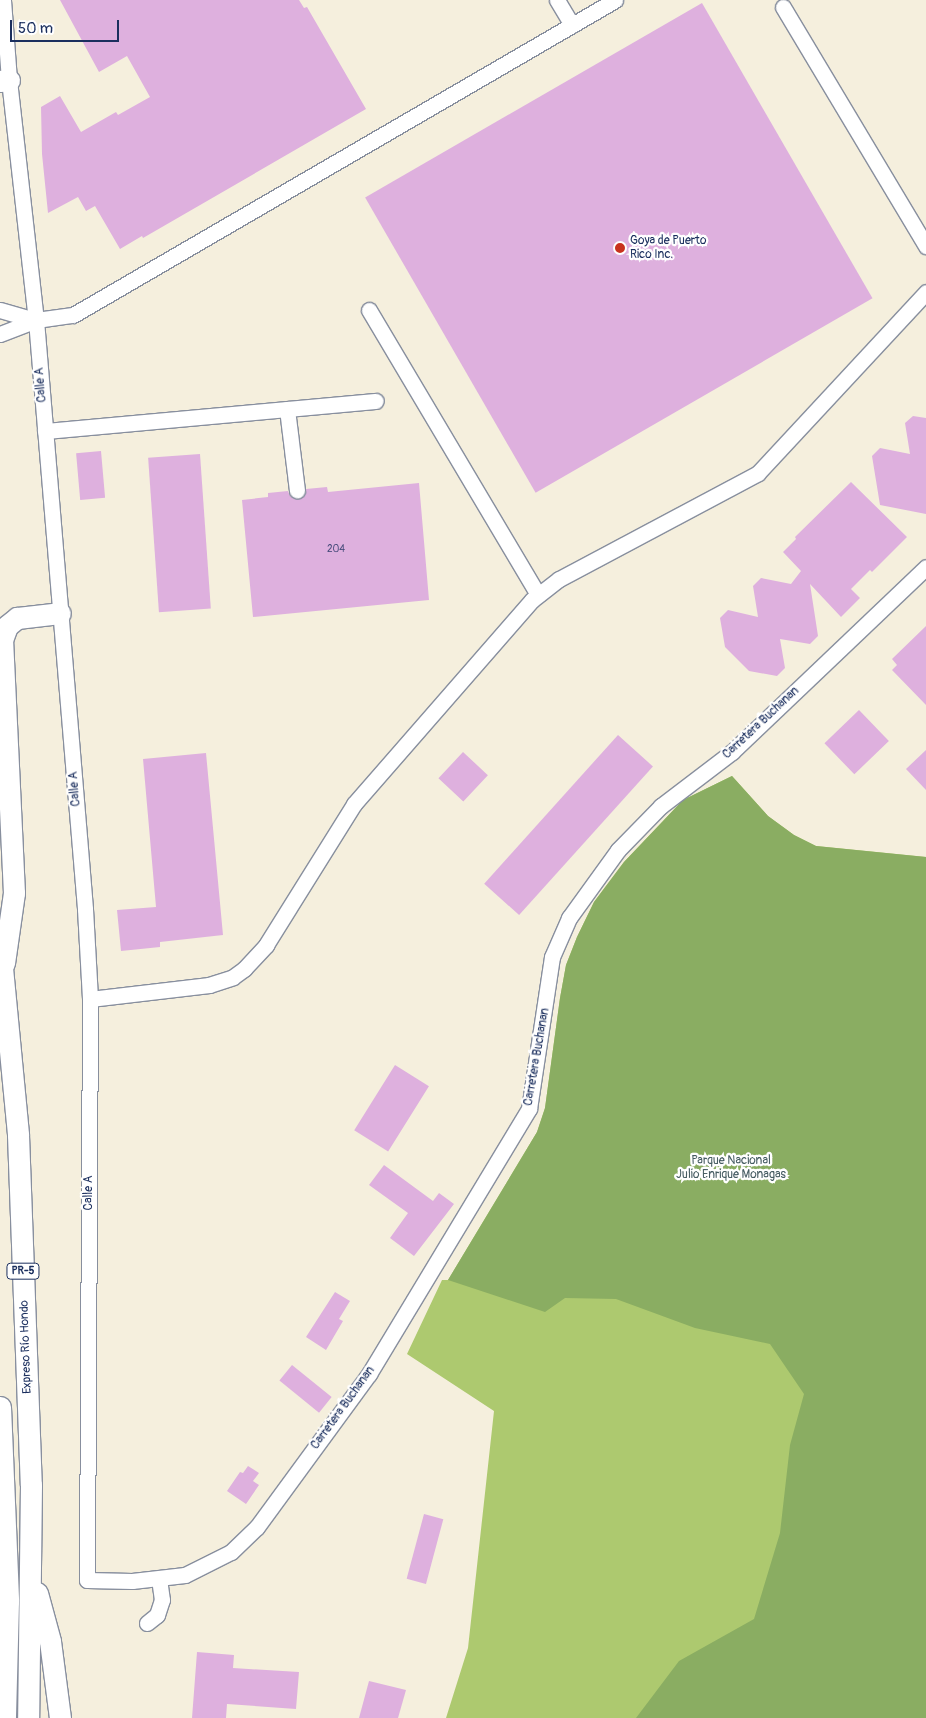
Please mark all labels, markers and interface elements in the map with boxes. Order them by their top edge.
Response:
scale bar [12,10,121,42]
text: 50 m [18,19,53,38]
place label: Goya de Puerto Rico Inc. [630,234,706,262]
marker: Goya de Puerto Rico Inc. [614,242,626,254]
street label: Calle A [32,367,50,403]
house number: 204 [327,544,345,556]
street label: Carretera Buchanan [720,684,802,762]
street label: Calle A [66,771,84,807]
street label: Carretera Buchanan [521,1007,553,1107]
park label: Parque Nacional Julio Enrique Monagas [676,1154,786,1182]
street label: Calle A [82,1175,96,1211]
road number: PR-5 [5,1262,40,1280]
street label: Expreso Río Hondo [17,1300,35,1394]
street label: Carretera Buchanan [308,1364,378,1452]

